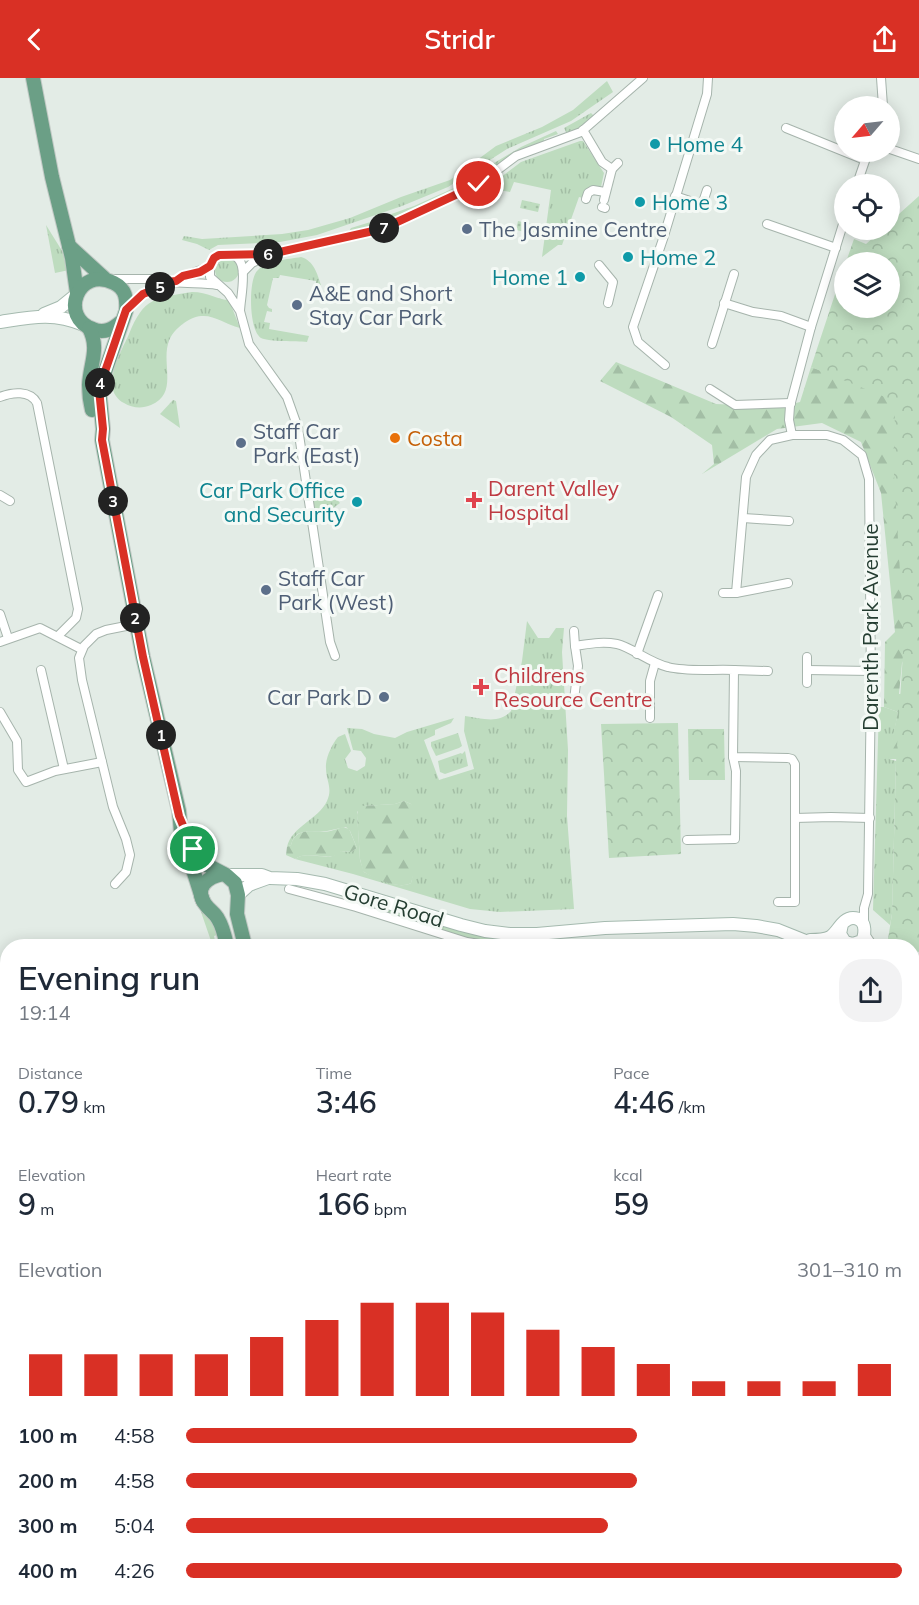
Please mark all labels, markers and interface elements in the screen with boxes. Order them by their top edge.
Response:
text: Stridr [424,22,495,56]
icon: back [18,23,51,56]
icon: share [868,23,901,56]
north arrow [834,96,900,162]
map controls [834,96,900,318]
place label: Home 4 [667,131,743,157]
marker: Home 4 [648,137,662,151]
pin [453,158,504,209]
icon: check [462,167,495,200]
button: locate [834,174,900,240]
place label: Home 3 [652,189,728,215]
marker: Home 3 [633,195,647,209]
pin: 7 [369,213,399,243]
place label: The Jasmine Centre [479,216,667,242]
text: 7 [379,218,389,238]
marker: The Jasmine Centre [460,222,474,236]
pin: 6 [253,239,283,269]
text: 6 [263,244,273,264]
place label: Home 2 [640,244,716,270]
marker: Home 2 [621,250,635,264]
button: layers [834,252,900,318]
place label: Home 1 [492,264,568,290]
marker: Home 1 [573,270,587,284]
pin: 5 [145,272,175,302]
text: 5 [155,277,165,297]
place label: A&E and Short Stay Car Park [309,280,452,330]
marker: A&E and Short Stay Car Park [290,298,304,312]
pin: 4 [85,368,115,398]
text: 4 [95,373,105,393]
place label: Staff Car Park (East) [253,418,360,468]
place label: Costa [407,425,463,451]
marker: Costa [388,431,402,445]
marker: Staff Car Park (East) [234,436,248,450]
place label: Darent Valley Hospital [488,475,619,525]
place label: Car Park Office and Security [199,477,345,527]
pin: 3 [98,486,128,516]
text: 3 [108,491,118,511]
marker: Darent Valley Hospital [465,491,483,509]
marker: Car Park Office and Security [350,495,364,509]
street label: Darenth Park Avenue [857,523,883,731]
place label: Staff Car Park (West) [278,565,395,615]
marker: Staff Car Park (West) [259,583,273,597]
pin: 2 [120,603,150,633]
text: 2 [130,608,140,628]
place label: Childrens Resource Centre [494,662,652,712]
marker: Childrens Resource Centre [472,678,490,696]
place label: Car Park D [267,684,372,710]
marker: Car Park D [377,690,391,704]
pin: 1 [146,720,176,750]
text: 1 [156,725,166,745]
pin [167,823,218,874]
icon: arrive [176,832,209,865]
street label: Gore Road [341,877,447,933]
text: Evening run [18,957,200,998]
button: share [839,959,902,1022]
text: 19:14 [18,1000,71,1025]
text: Distance [18,1063,83,1083]
text: Time [316,1063,352,1083]
text: Pace [613,1063,649,1083]
text: 0.79 [18,1083,79,1121]
text: 3:46 [316,1083,377,1121]
text: 4:46 [613,1083,674,1121]
text: km [79,1097,106,1117]
text: /km [674,1097,705,1117]
text: Elevation [18,1165,86,1185]
text: Heart rate [316,1165,392,1185]
text: kcal [613,1165,643,1185]
text: 9 [18,1185,36,1223]
text: 166 [316,1185,370,1223]
text: 59 [613,1185,649,1223]
text: m [36,1199,54,1219]
text: bpm [370,1199,407,1219]
text: Elevation [18,1257,103,1282]
text: 301–310 m [797,1257,902,1282]
text: 100 m [18,1423,77,1448]
text: 4:58 [114,1423,155,1448]
text: 200 m [18,1468,77,1493]
text: 4:58 [114,1468,155,1493]
text: 300 m [18,1513,77,1538]
text: 5:04 [114,1513,155,1538]
text: 400 m [18,1558,77,1583]
text: 4:26 [114,1558,155,1583]

